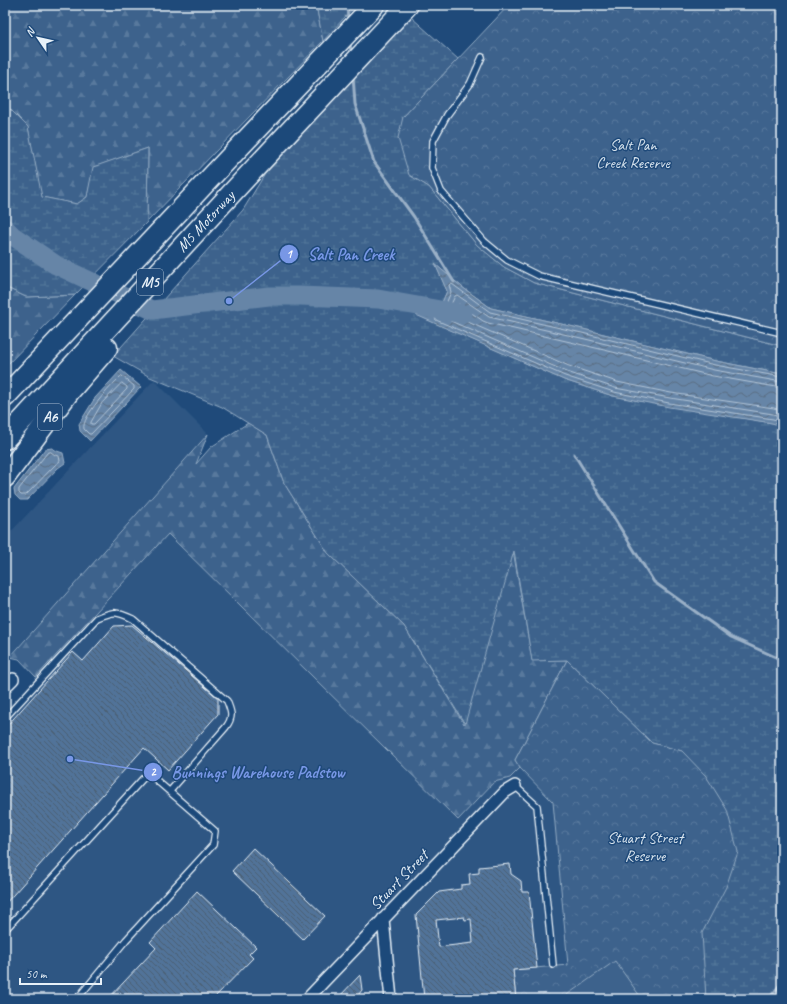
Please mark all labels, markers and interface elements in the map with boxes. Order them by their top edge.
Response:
north arrow [18,18,58,58]
text: N [22,24,39,39]
park label: Salt Pan Creek Reserve [596,135,672,173]
street label: M5 Motorway [172,185,240,256]
callout: Salt Pan Creek [279,239,402,268]
text: Salt Pan Creek [308,244,396,265]
text: 1 [286,246,293,262]
road number: M5 [137,269,163,295]
road number: A6 [38,404,62,430]
callout: Bunnings Warehouse Padstow [143,757,353,786]
text: Bunnings Warehouse Padstow [172,762,346,783]
text: 2 [150,764,157,780]
park label: Stuart Street Reserve [607,828,685,866]
street label: Stuart Street [366,844,434,914]
scale bar [20,960,101,986]
text: 50 m [26,966,48,982]

